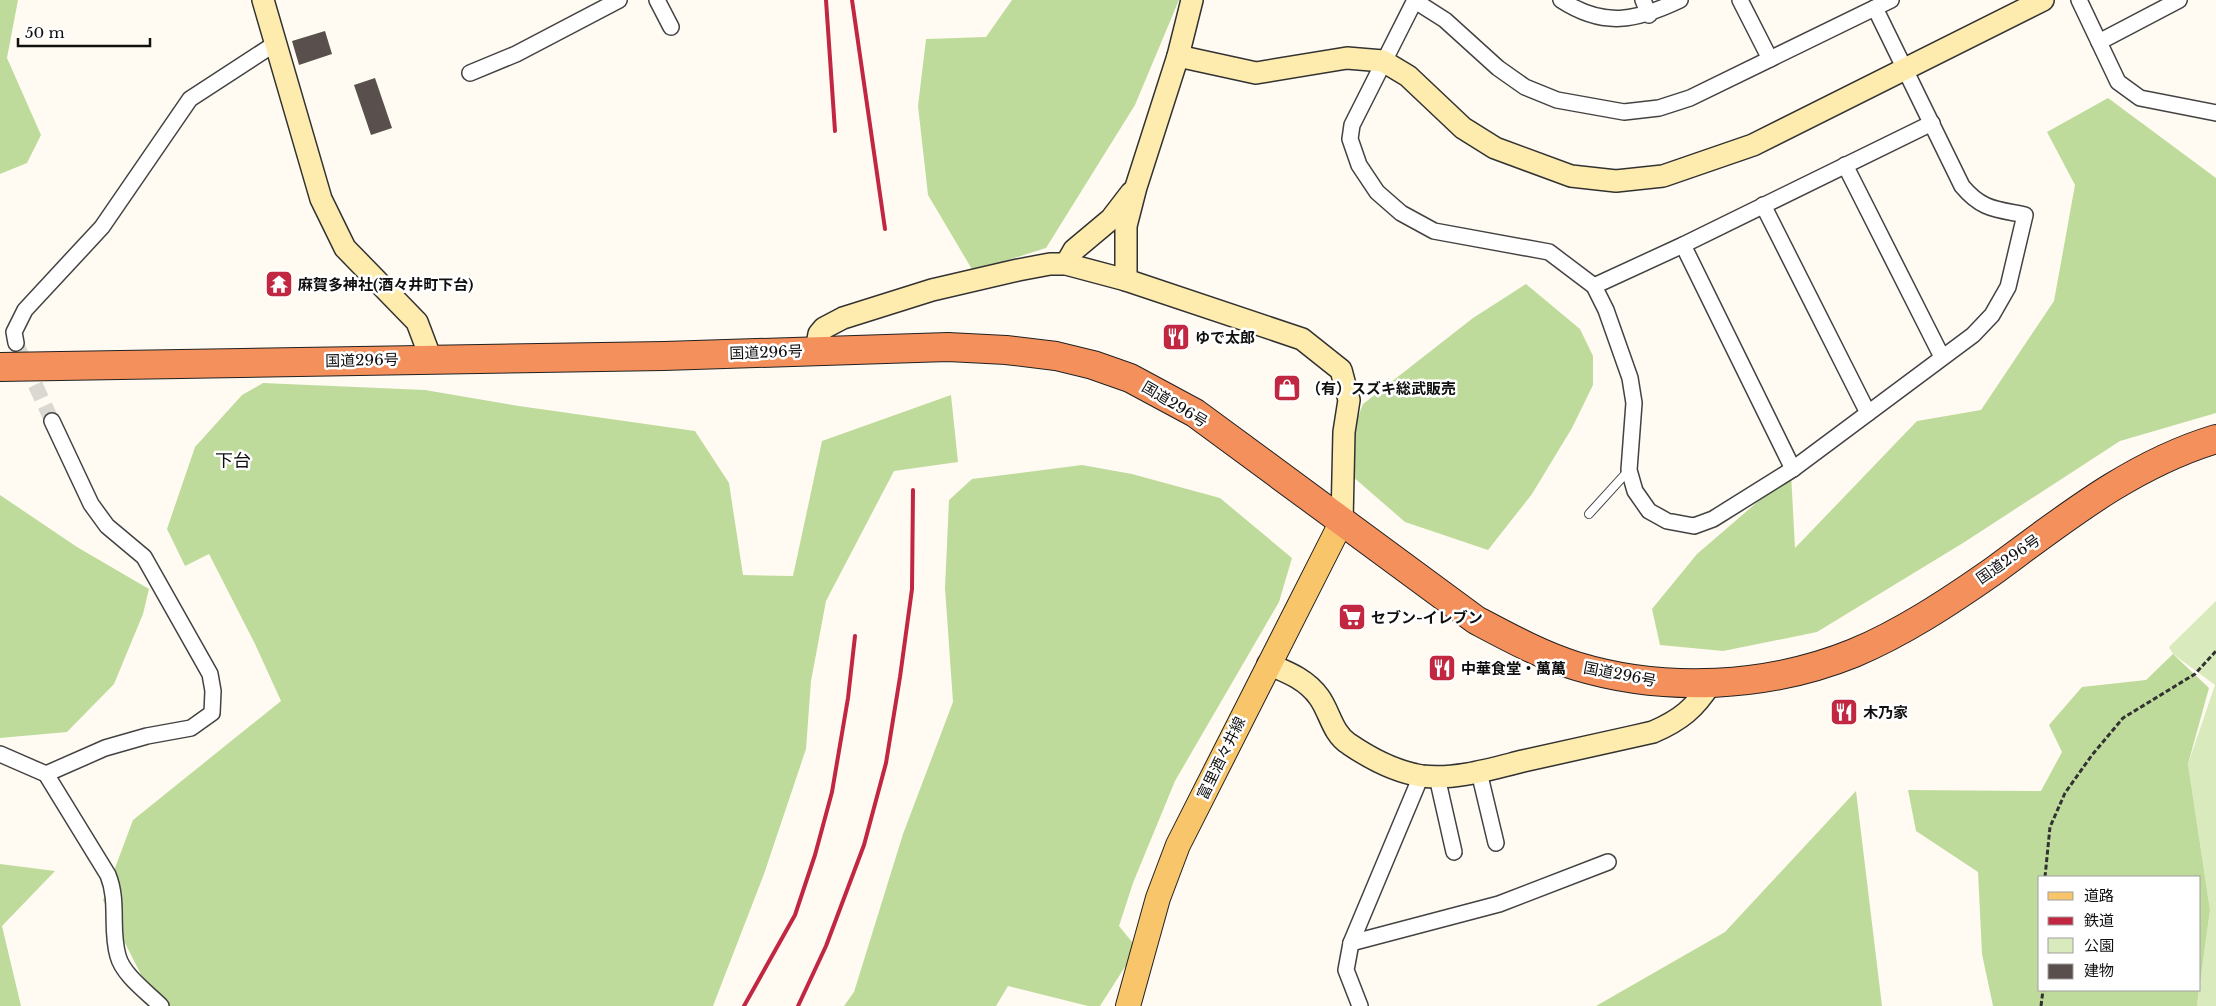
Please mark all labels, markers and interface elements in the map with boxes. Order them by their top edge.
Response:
scale bar [18,15,150,47]
text: 50 m [25,23,65,42]
temple icon: 麻賀多神社(酒々井町下台) [264,269,294,299]
place label: 麻賀多神社(酒々井町下台) [298,275,473,294]
restaurant icon: ゆで太郎 [1161,322,1191,352]
place label: ゆで太郎 [1195,328,1255,347]
street label: 国道296号 [729,341,803,363]
street label: 国道296号 [325,350,399,370]
shop icon: （有）スズキ総武販売 [1272,373,1302,403]
street label: 国道296号 [1139,377,1211,431]
place label: （有）スズキ総武販売 [1306,379,1456,398]
district label: 下台 [215,450,251,472]
street label: 国道296号 [1972,530,2044,588]
supermarket icon: セブン-イレブン [1337,602,1367,632]
place label: セブン-イレブン [1371,608,1483,627]
restaurant icon: 中華食堂・萬萬 [1427,653,1457,683]
street label: 国道296号 [1582,658,1658,690]
place label: 中華食堂・萬萬 [1461,659,1566,678]
restaurant icon: 木乃家 [1829,697,1859,727]
place label: 木乃家 [1863,703,1908,722]
street label: 富里酒々井線 [1193,713,1249,803]
legend [2038,876,2201,991]
text: 道路 [2084,886,2114,905]
text: 鉄道 [2084,911,2114,930]
text: 公園 [2084,936,2114,955]
text: 建物 [2084,961,2114,980]

